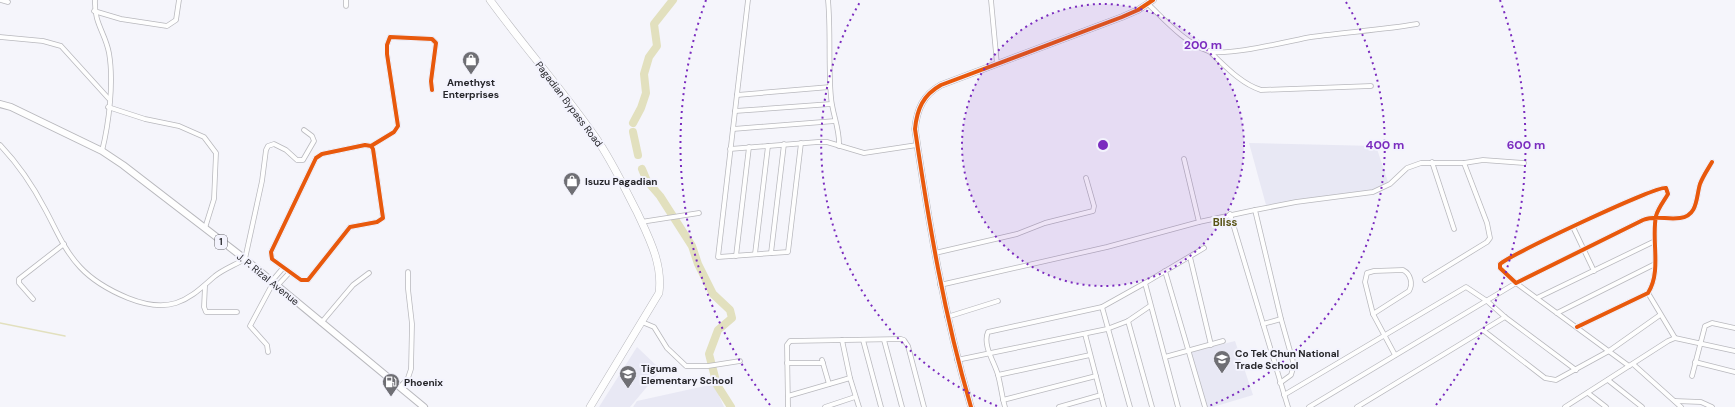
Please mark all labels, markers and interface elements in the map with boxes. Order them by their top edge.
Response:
text: 200 m [1184,37,1222,53]
shop icon: Amethyst Enterprises [461,50,481,75]
street label: Pagadian Bypass Road [533,59,605,149]
place label: Amethyst Enterprises [443,76,499,101]
text: 400 m [1366,137,1404,153]
text: 600 m [1507,137,1545,153]
centre of rings [1096,138,1110,152]
shop icon: Isuzu Pagadian [562,171,582,196]
place label: Isuzu Pagadian [585,175,657,188]
district label: Bliss [1213,215,1237,229]
road number: 1 [215,235,227,249]
street label: J. P. Rizal Avenue [234,250,302,308]
place label: Co Tek Chun National Trade School [1235,347,1340,372]
school or university icon: Co Tek Chun National Trade School [1212,349,1232,374]
place label: Tiguma Elementary School [641,362,733,387]
school or university icon: Tiguma Elementary School [618,364,638,389]
fuel station icon: Phoenix [381,372,401,397]
place label: Phoenix [404,376,443,389]

